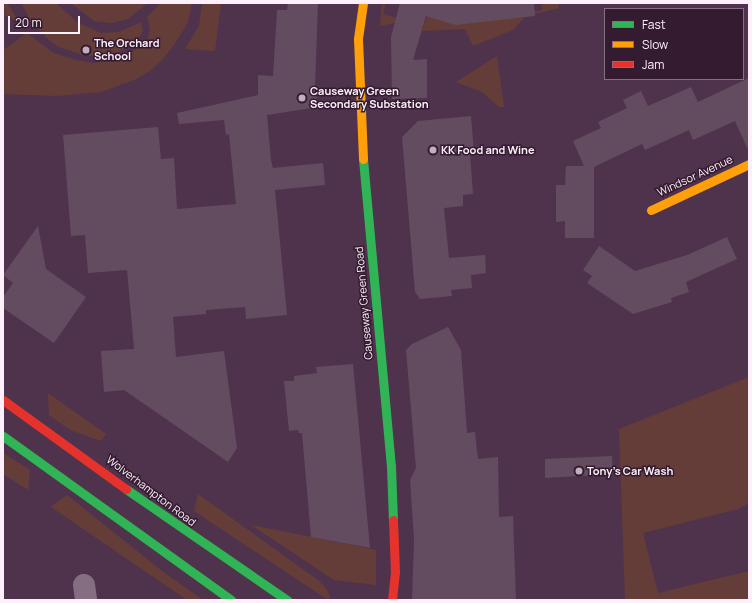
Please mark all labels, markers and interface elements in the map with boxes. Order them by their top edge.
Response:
scale bar [10,8,82,34]
legend [604,8,744,80]
text: 20 m [15,14,42,31]
text: Fast [642,16,666,33]
text: Slow [642,36,668,53]
place label: The Orchard School [94,37,160,63]
marker: The Orchard School [81,45,91,55]
text: Jam [642,56,664,73]
place label: Causeway Green Secondary Substation [310,85,429,111]
marker: Causeway Green Secondary Substation [297,93,307,103]
place label: KK Food and Wine [441,143,535,157]
marker: KK Food and Wine [428,145,438,155]
street label: Windsor Avenue [655,153,735,199]
street label: Causeway Green Road [352,246,376,360]
street label: Wolverhampton Road [104,453,198,529]
place label: Tony's Car Wash [587,464,673,478]
marker: Tony's Car Wash [574,466,584,476]

